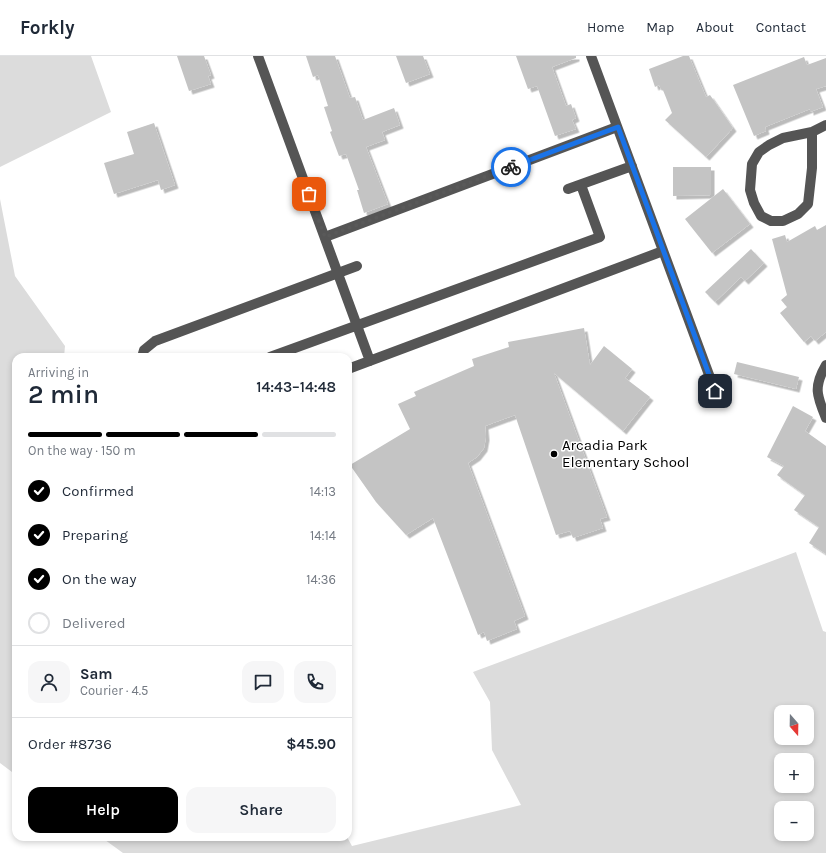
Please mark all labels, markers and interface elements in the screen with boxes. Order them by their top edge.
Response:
text: Forkly [20,17,75,39]
text: Home [587,19,624,36]
text: Map [646,19,674,36]
text: About [696,19,734,36]
text: Contact [756,19,806,36]
courier [491,147,531,187]
icon: bike [500,156,522,178]
pin [292,177,326,211]
icon: bag [298,183,320,205]
text: Arriving in [28,365,89,380]
pin [698,374,732,408]
text: 14:43–14:48 [256,378,336,396]
text: 2 min [28,379,99,410]
icon: home [704,380,726,402]
place label: Arcadia Park Elementary School [562,436,689,471]
text: On the way · 150 m [28,443,136,458]
marker: Arcadia Park Elementary School [549,449,559,459]
icon: check [28,480,50,502]
text: Confirmed [62,482,134,500]
text: 14:13 [309,484,336,499]
icon: check [28,524,50,546]
text: Preparing [62,526,128,544]
text: 14:14 [310,528,336,543]
icon: check [28,568,50,590]
text: On the way [62,570,136,588]
text: 14:36 [306,572,336,587]
text: Delivered [62,614,126,632]
button: person [28,661,70,703]
button: chat [242,661,284,703]
button: phone [294,661,336,703]
text: Sam [80,665,113,683]
text: Courier · 4.5 [80,683,148,698]
north arrow [774,705,814,745]
map controls [774,705,814,841]
text: Order #8736 [28,735,112,753]
text: $45.90 [286,735,336,753]
button: + [774,753,814,793]
button: Help [28,787,178,833]
button: Share [186,787,336,833]
button: − [774,801,814,841]

